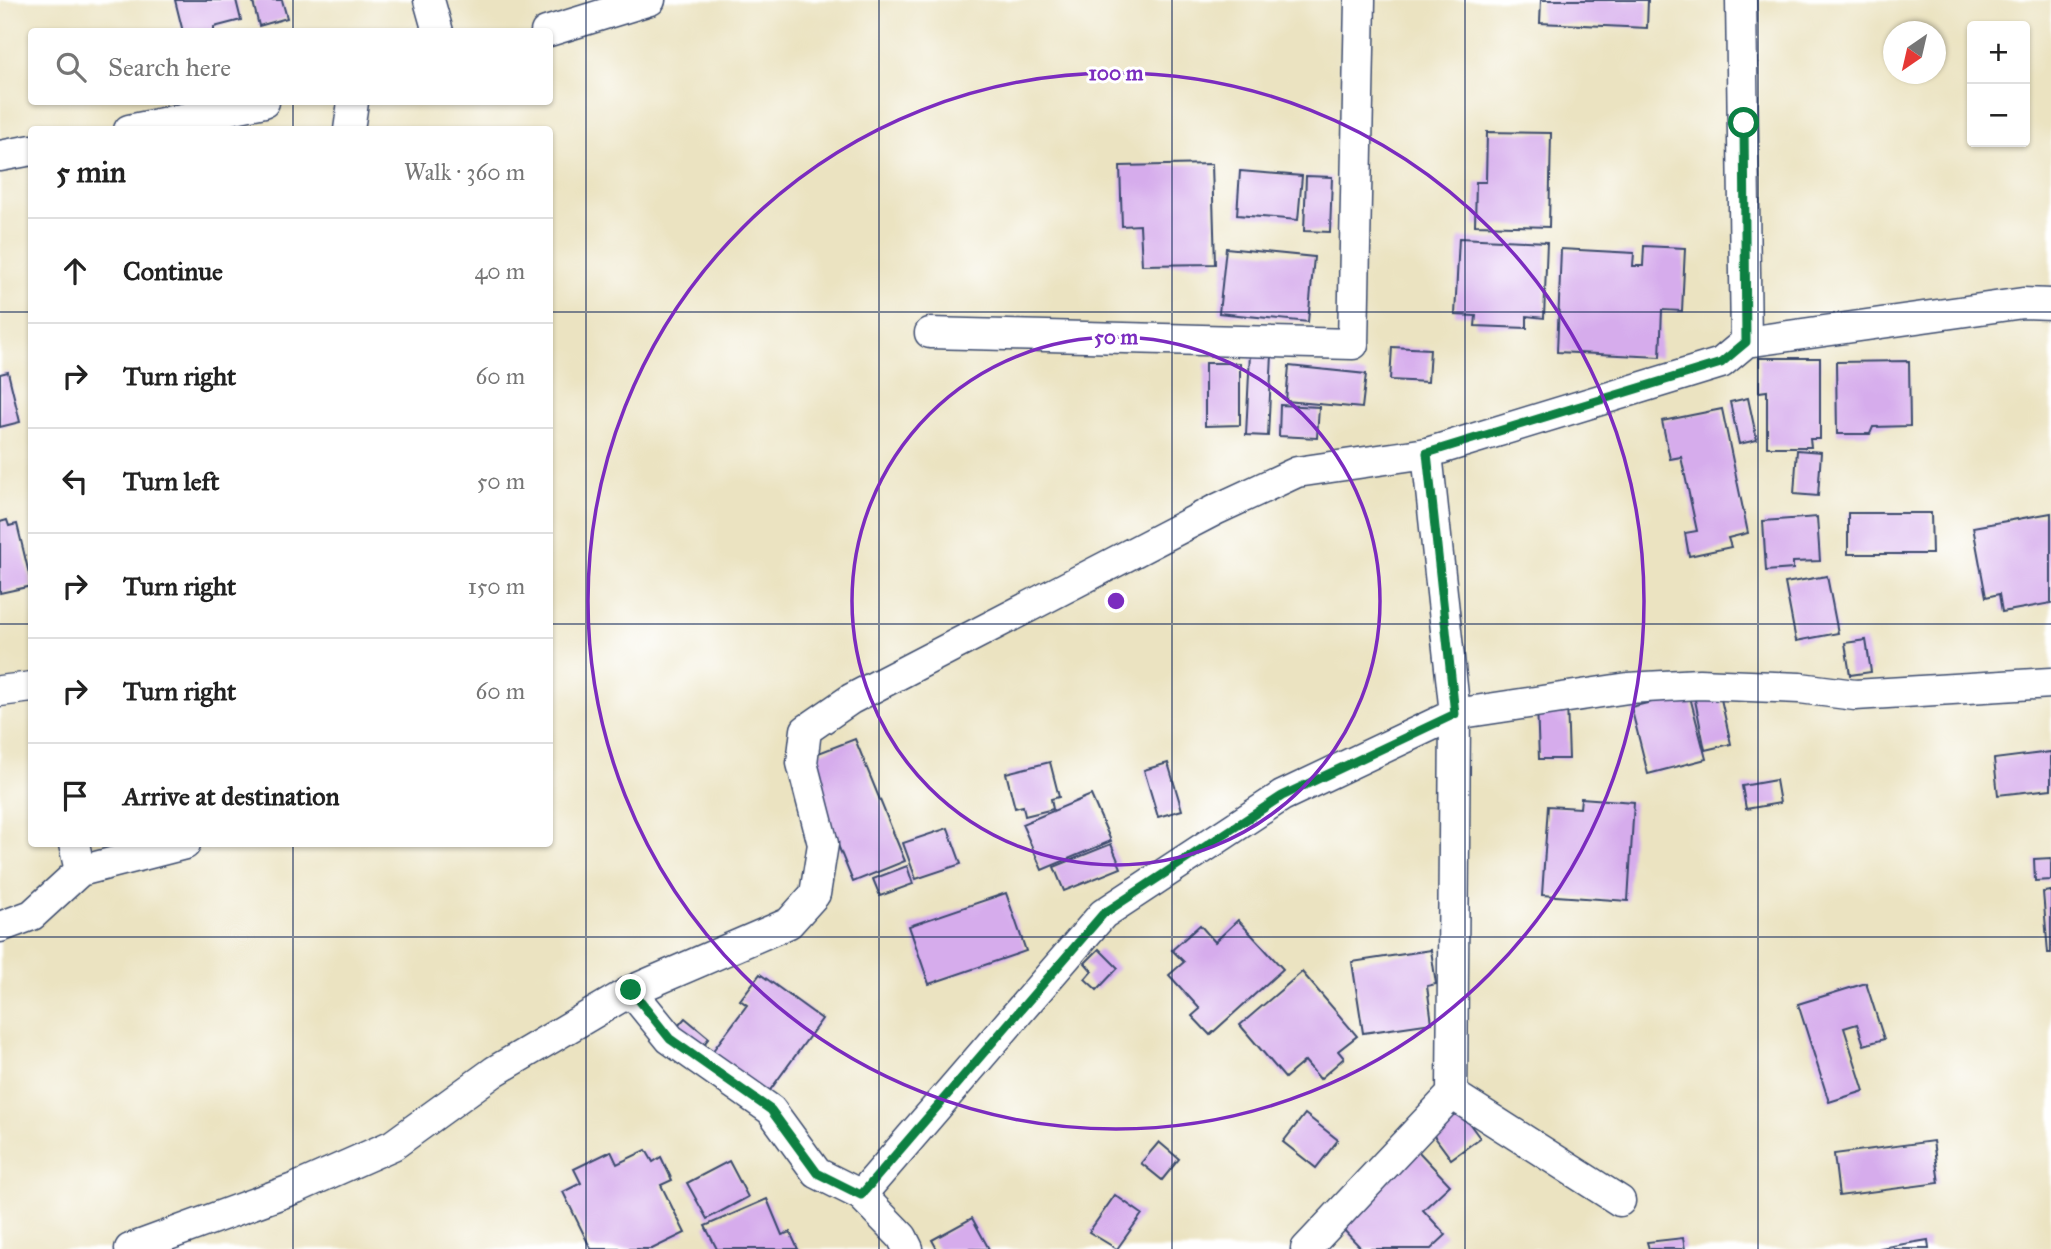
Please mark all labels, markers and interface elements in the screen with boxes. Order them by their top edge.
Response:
north arrow [1883,21,1946,84]
map controls [1967,21,2030,147]
button: + [1967,21,2030,84]
search box [28,28,553,105]
icon: search [52,48,90,86]
text: Search here [108,51,231,83]
text: 100 m [1089,60,1144,86]
button: − [1967,84,2030,147]
route start [1728,107,1759,138]
text: 5 min [56,154,126,190]
text: Walk · 360 m [404,158,525,186]
icon: ahead [56,252,94,290]
text: Continue [123,255,223,287]
text: 40 m [475,257,525,285]
text: 50 m [1094,324,1138,350]
icon: right [56,357,94,395]
text: Turn right [123,360,236,392]
text: 60 m [476,362,525,390]
icon: left [56,462,94,500]
text: Turn left [123,465,219,497]
text: 50 m [477,467,525,495]
icon: right [56,567,94,605]
text: Turn right [123,570,236,602]
text: 150 m [468,572,525,600]
centre of rings [1104,589,1128,613]
icon: right [56,672,94,710]
text: Turn right [123,675,236,707]
text: 60 m [476,677,525,705]
icon: arrive [56,777,94,815]
text: Arrive at destination [123,780,340,812]
route end [615,974,646,1005]

